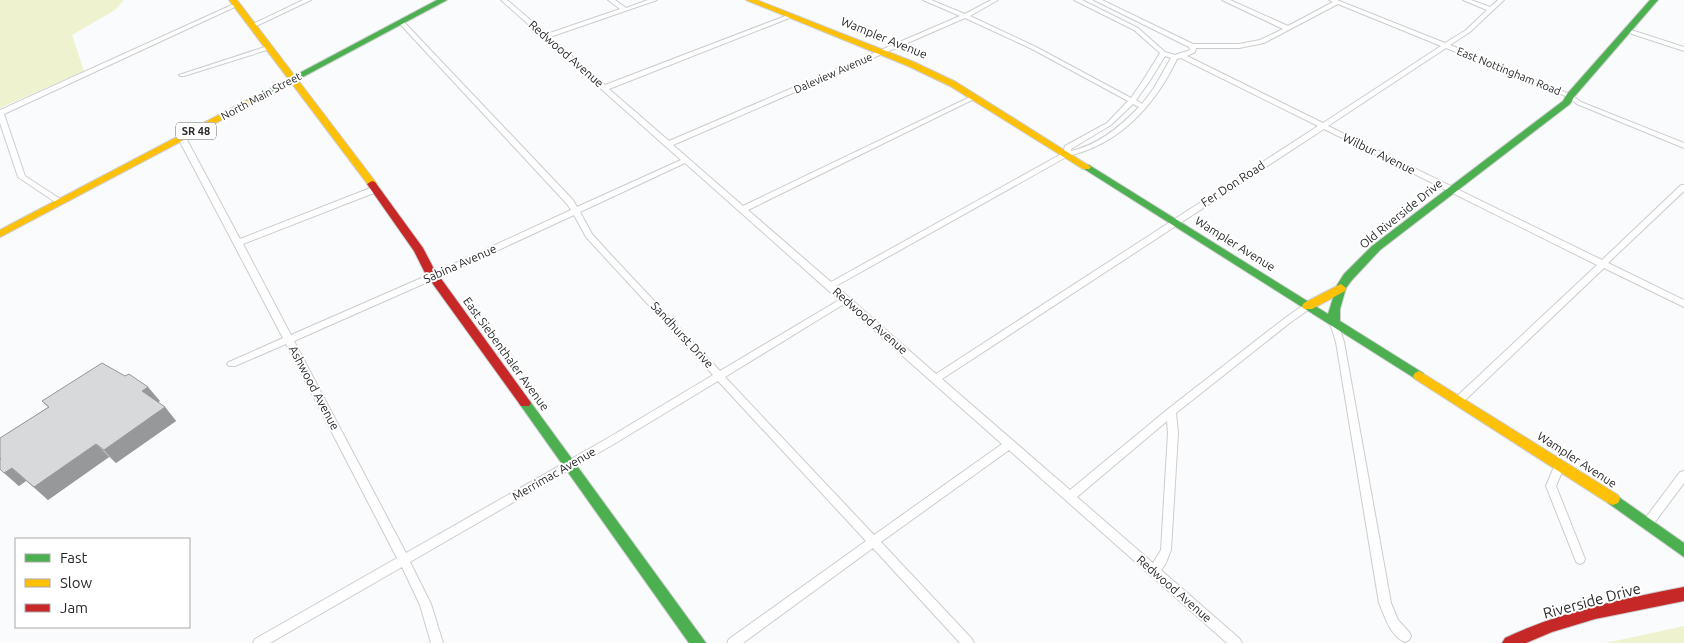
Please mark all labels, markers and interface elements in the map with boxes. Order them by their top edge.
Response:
street label: Wampler Avenue [839,14,929,61]
street label: Redwood Avenue [526,18,606,90]
street label: East Nottingham Road [1455,45,1563,97]
street label: Daleview Avenue [792,50,874,96]
street label: North Main Street [219,69,304,122]
road number: SR 48 [176,122,216,140]
street label: Wilbur Avenue [1341,130,1418,177]
street label: Fer Don Road [1199,158,1267,209]
street label: Old Riverside Drive [1357,176,1445,251]
street label: Wampler Avenue [1193,214,1278,273]
street label: Sabina Avenue [421,242,498,285]
street label: Redwood Avenue [830,285,910,357]
street label: East Siebenthaler Avenue [461,294,552,413]
street label: Sandhurst Drive [648,299,716,370]
street label: Ashwood Avenue [287,343,342,432]
street label: Wampler Avenue [1535,429,1619,490]
street label: Merrimac Avenue [510,444,598,503]
legend [15,538,190,628]
text: Fast [60,549,88,566]
street label: Redwood Avenue [1134,553,1214,625]
text: Slow [60,574,93,591]
street label: Riverside Drive [1541,579,1643,622]
text: Jam [60,599,88,616]

